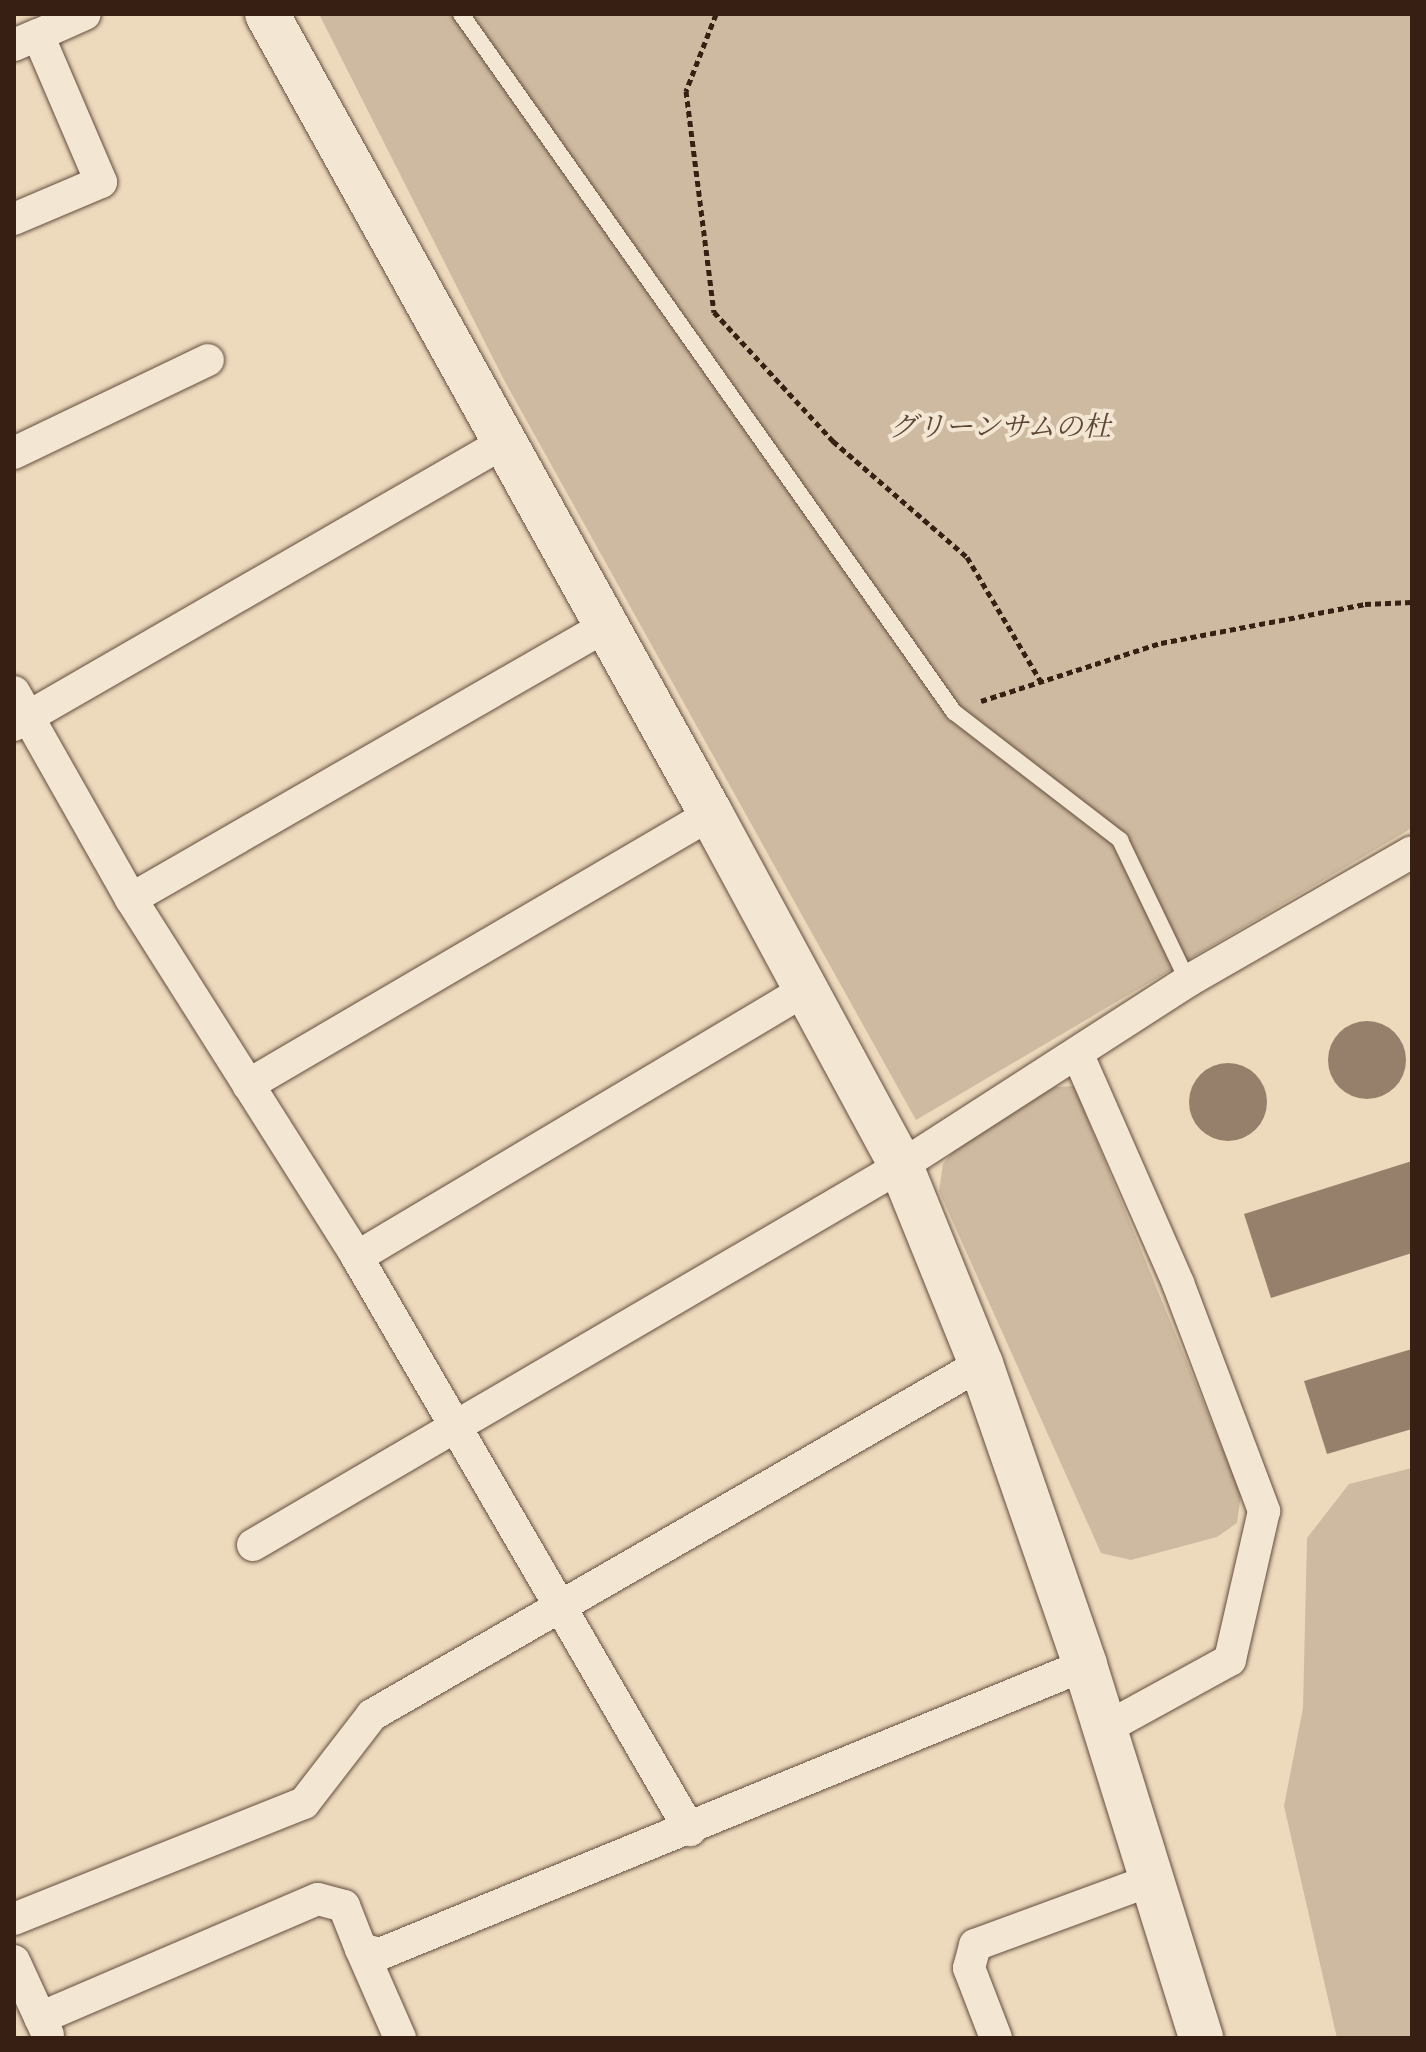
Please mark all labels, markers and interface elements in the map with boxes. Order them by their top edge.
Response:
park label: グリーンサムの杜 [888,409,1112,443]

